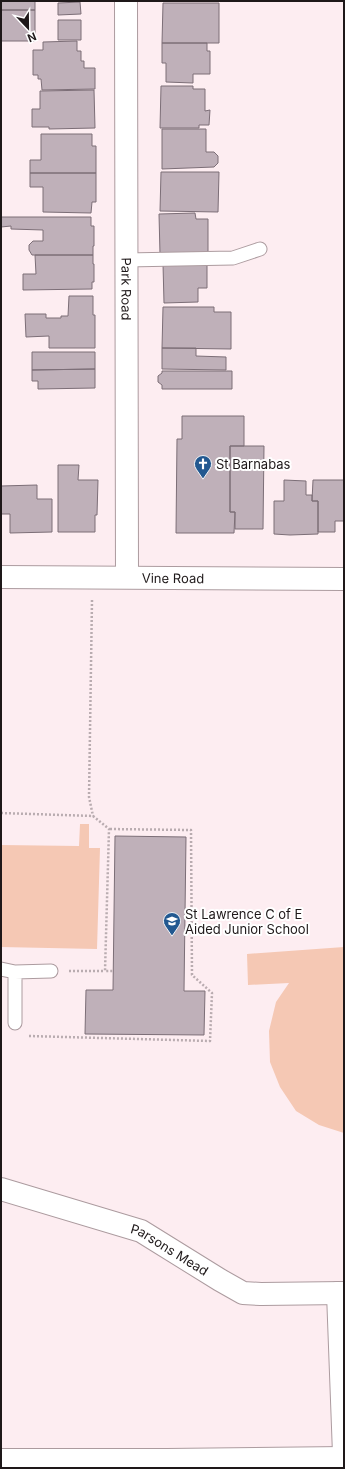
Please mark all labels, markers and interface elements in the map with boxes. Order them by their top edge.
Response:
north arrow [8,8,48,48]
text: N [25,29,38,45]
street label: Park Road [118,258,135,320]
church icon: St Barnabas [193,454,213,479]
place label: St Barnabas [216,456,291,472]
street label: Vine Road [142,570,204,586]
place label: St Lawrence C of E Aided Junior School [185,906,309,937]
school or university icon: St Lawrence C of E Aided Junior School [162,911,182,936]
street label: Parsons Mead [129,1220,211,1279]

